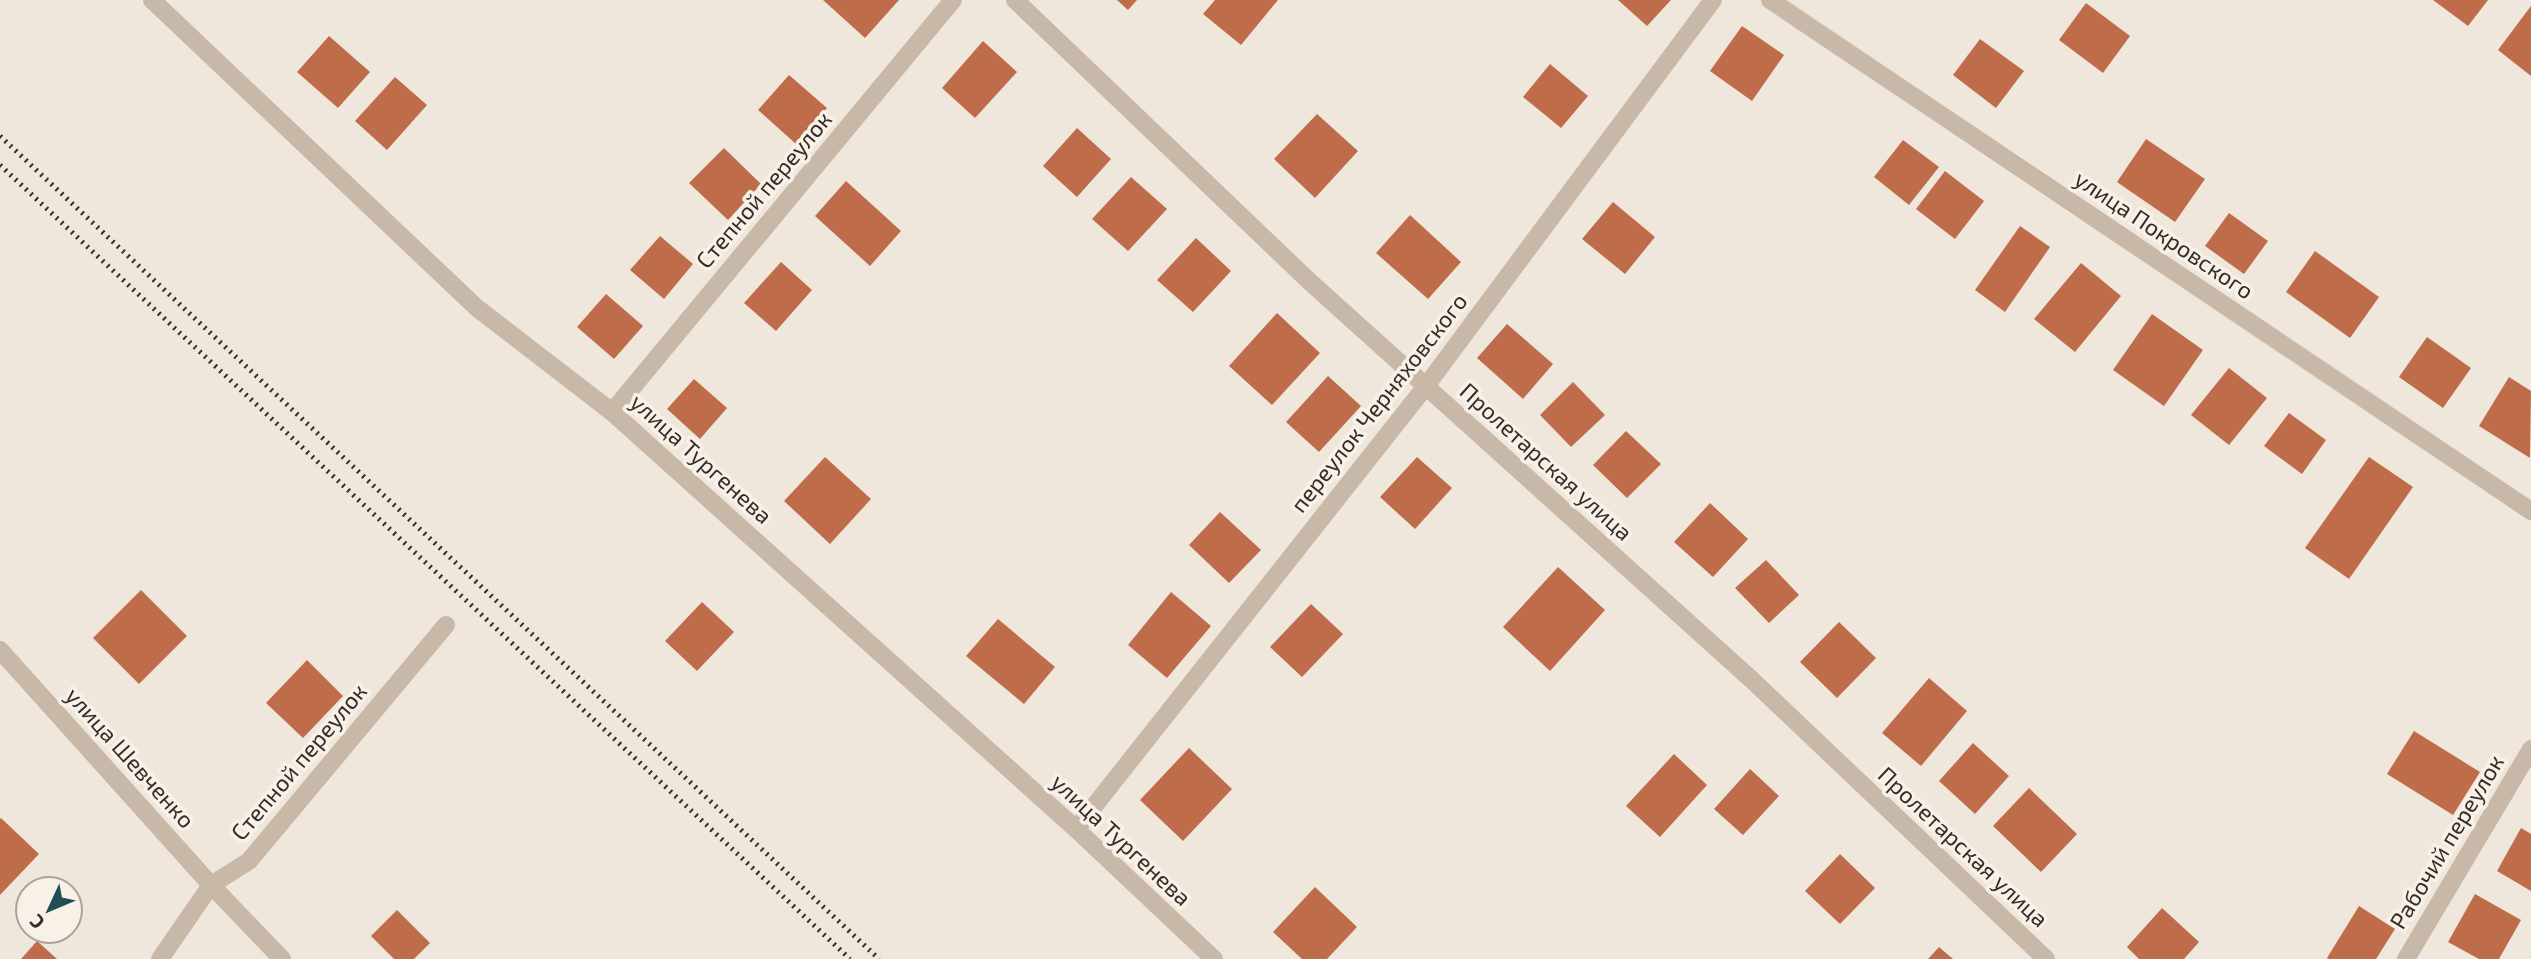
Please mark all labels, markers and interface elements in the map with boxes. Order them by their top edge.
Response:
street label: Степной переулок [689,105,838,274]
street label: улица Покровского [2069,164,2259,305]
street label: переулок Черняховского [1284,287,1473,518]
street label: Пролетарская улица [1454,377,1639,547]
street label: улица Тургенева [624,387,778,530]
street label: Степной переулок [224,677,373,846]
street label: улица Шевченко [60,681,201,834]
street label: Рабочий переулок [2383,749,2510,934]
street label: Пролетарская улица [1872,760,2054,933]
street label: улица Тургенева [1045,767,1197,912]
north arrow [14,875,84,945]
text: С [24,910,49,934]

